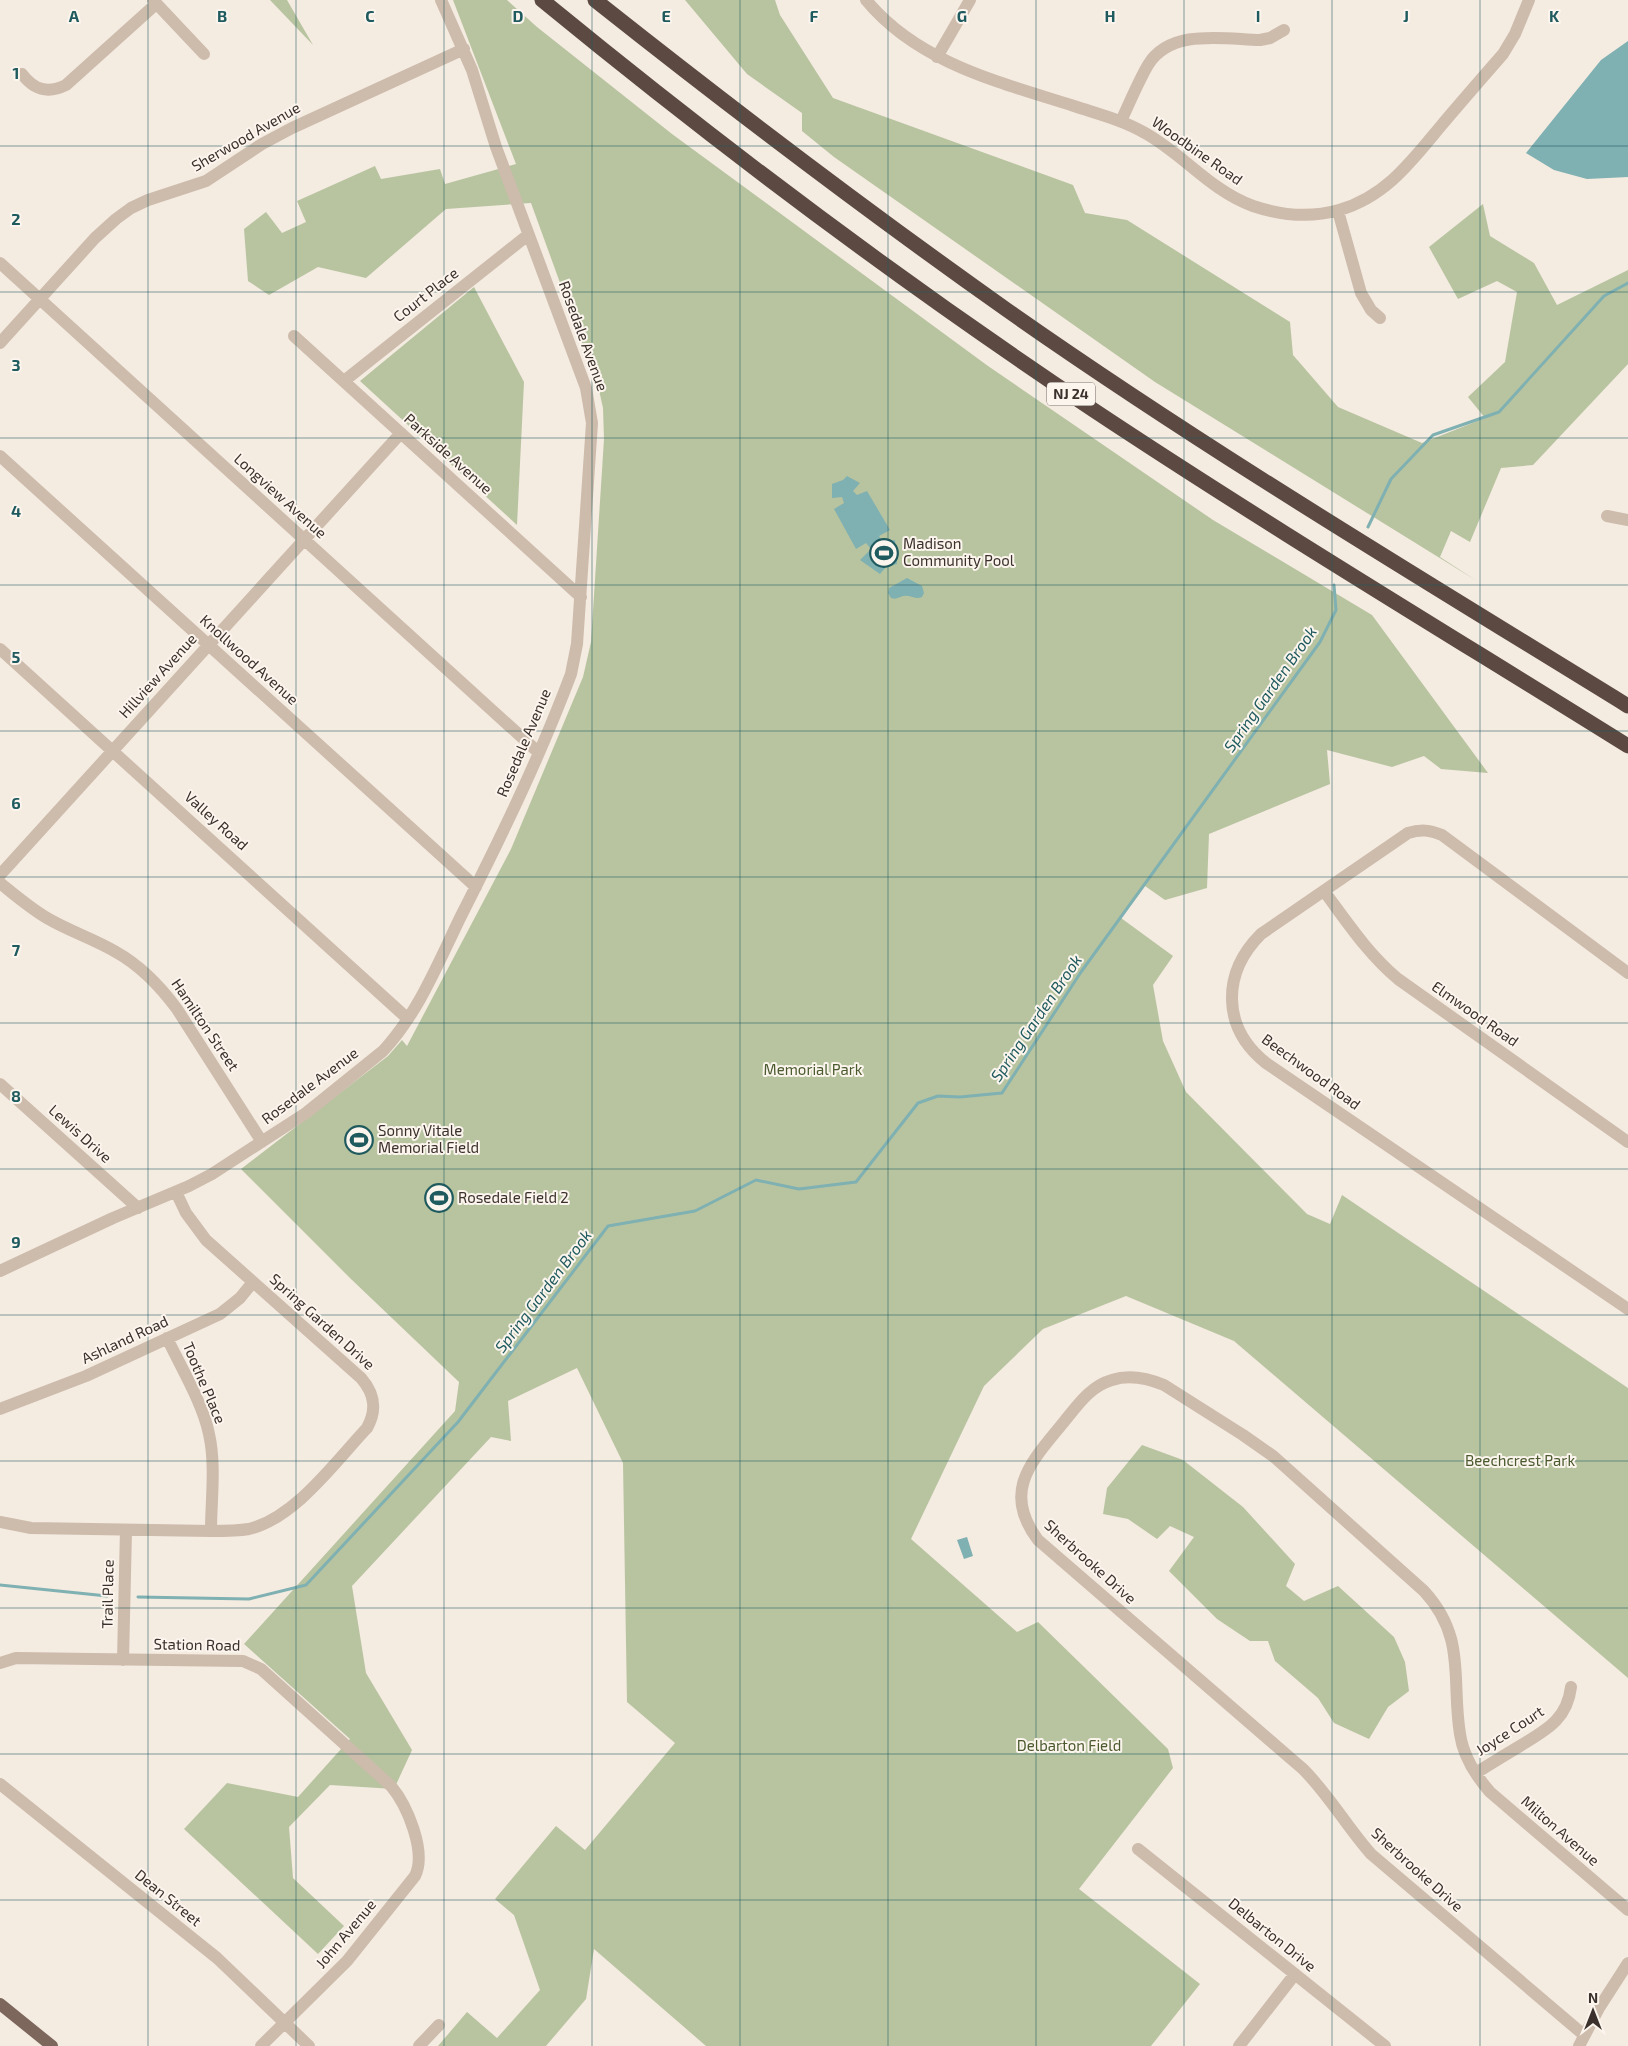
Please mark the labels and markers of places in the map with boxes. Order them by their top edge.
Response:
place label: Madison Community Pool [903,534,1015,569]
sports icon: Madison Community Pool [869,538,899,568]
place label: Sonny Vitale Memorial Field [378,1121,479,1156]
sports icon: Sonny Vitale Memorial Field [344,1125,374,1155]
sports icon: Rosedale Field 2 [424,1183,454,1213]
place label: Rosedale Field 2 [458,1188,569,1206]

